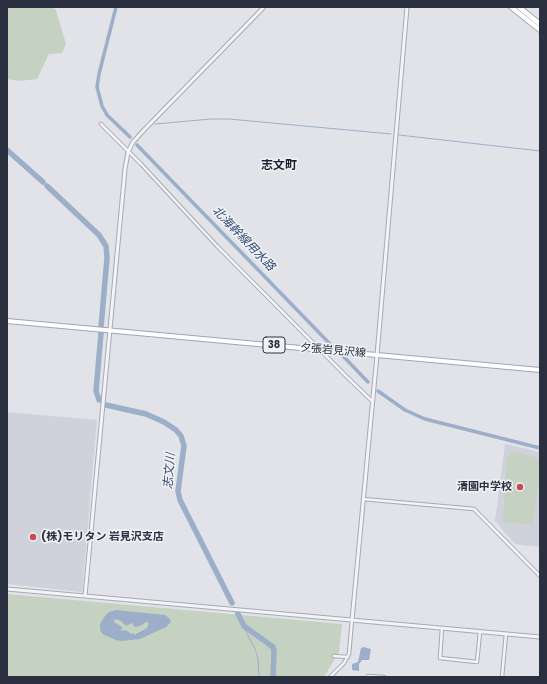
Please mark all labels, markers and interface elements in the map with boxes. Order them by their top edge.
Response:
district label: 志文町 [261,159,297,173]
water label: 北海幹線用水路 [209,204,277,274]
road number: 38 [263,337,285,353]
street label: 夕張岩見沢線 [300,342,366,360]
water label: 志文川 [161,452,179,490]
place label: 清園中学校 [457,480,512,494]
marker: 清園中学校 [515,482,525,492]
place label: (株)モリタン 岩見沢支店 [41,530,164,544]
marker: (株)モリタン 岩見沢支店 [28,532,38,542]

